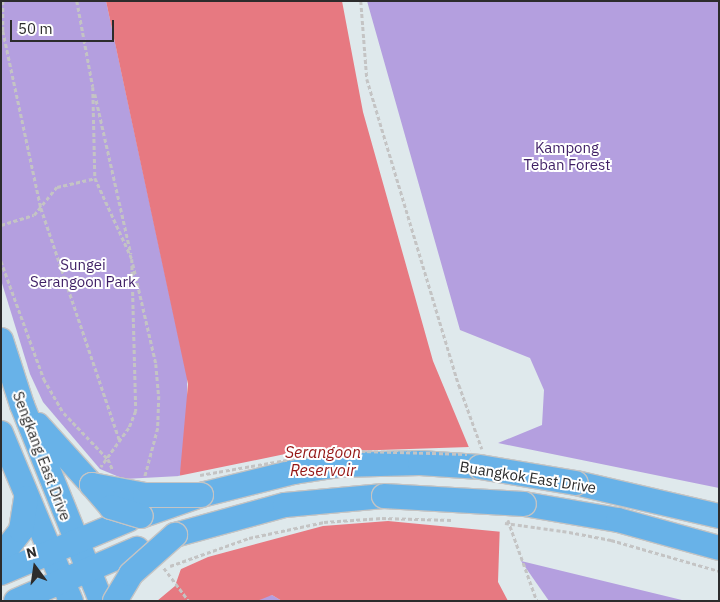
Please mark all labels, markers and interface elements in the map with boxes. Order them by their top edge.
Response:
scale bar [12,10,116,42]
text: 50 m [18,19,53,38]
park label: Kampong Teban Forest [523,138,611,173]
park label: Sungei Serangoon Park [30,255,136,290]
street label: Sengkang East Drive [9,389,75,523]
water label: Serangoon Reservoir [285,442,361,480]
street label: Buangkok East Drive [459,457,597,497]
north arrow [10,542,60,592]
text: N [24,542,38,562]

